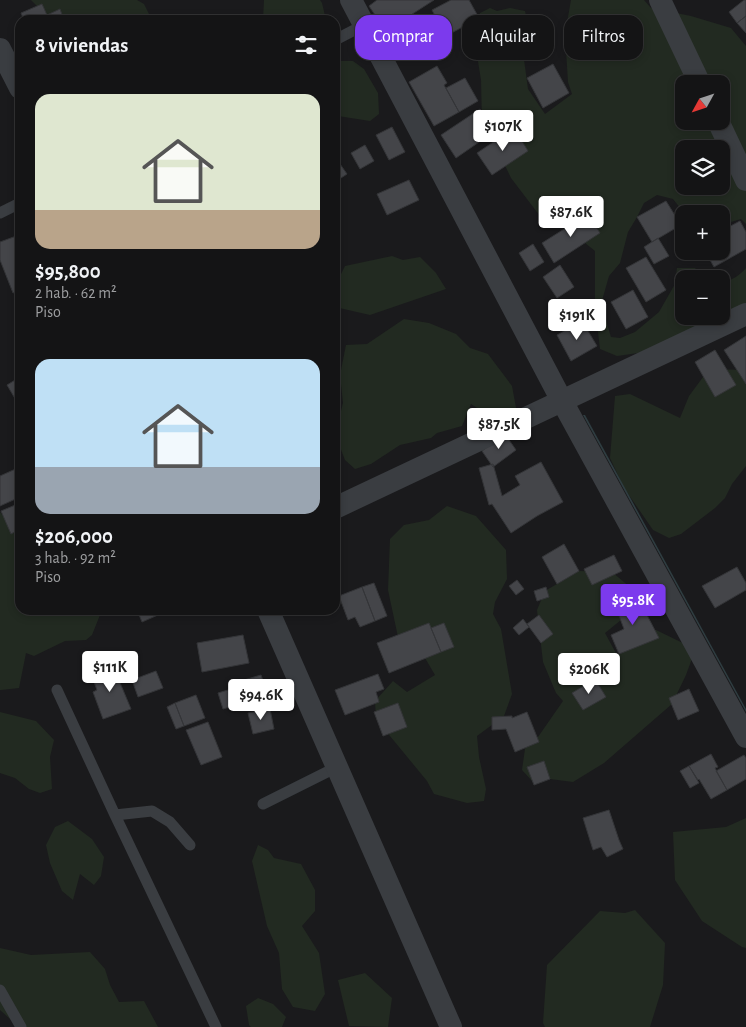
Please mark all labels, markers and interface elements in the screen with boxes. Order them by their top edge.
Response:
chip: Comprar [355,15,452,60]
chip: Alquilar [462,15,554,60]
chip: Filtros [564,15,643,60]
icon: filters [292,31,320,59]
text: 8 viviendas [35,35,128,56]
north arrow [675,75,730,130]
map controls [675,75,730,325]
pin: $107K [468,110,538,152]
text: $107K [484,118,522,134]
icon: home [133,126,223,216]
button: layers [675,140,730,195]
pin: $87.6K [530,196,612,238]
text: $87.6K [550,204,592,220]
button: + [675,205,730,260]
text: $95,800 [35,261,101,282]
button: − [675,270,730,325]
text: 2 hab. · 62 m² [35,285,117,301]
pin: $191K [542,298,612,341]
text: Piso [35,304,61,320]
text: $191K [559,307,595,323]
icon: home [133,391,223,481]
pin: $87.5K [458,408,540,450]
text: $87.5K [478,416,520,432]
text: $206,000 [35,526,113,547]
text: 3 hab. · 92 m² [35,550,116,566]
text: Piso [35,569,61,585]
pin: $95.8K [592,584,674,626]
text: $95.8K [612,592,654,608]
pin: $111K [75,650,145,693]
pin: $206K [554,652,624,695]
text: $111K [93,659,127,675]
text: $206K [569,661,609,677]
pin: $94.6K [220,678,302,721]
text: $94.6K [239,687,283,703]

